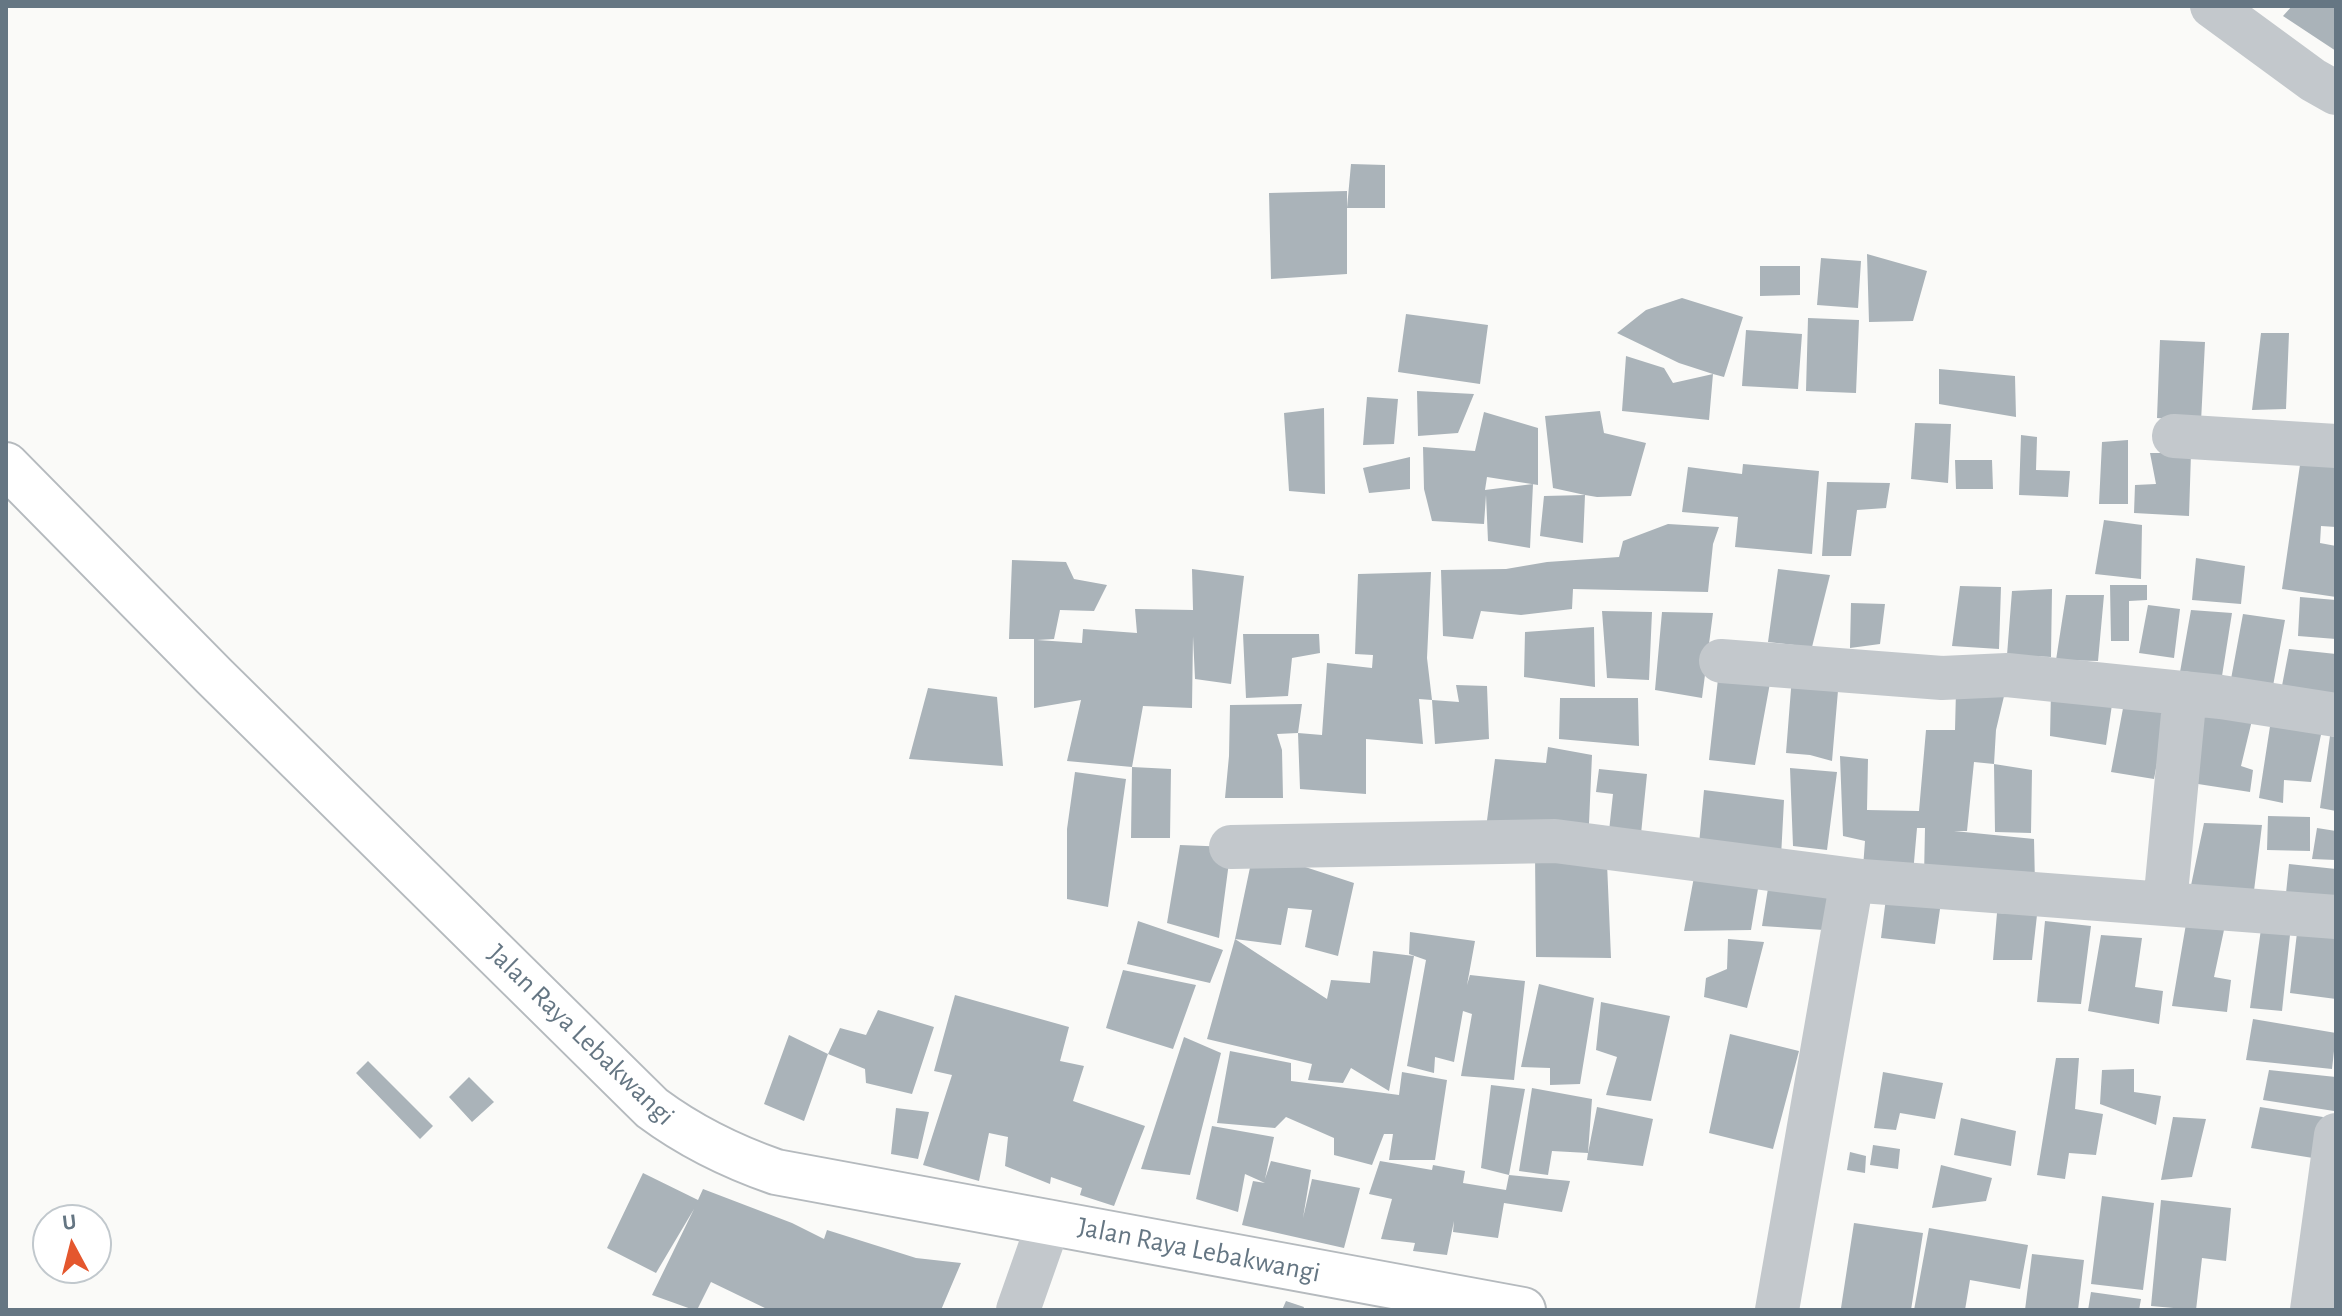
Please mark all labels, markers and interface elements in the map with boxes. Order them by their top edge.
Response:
street label: Jalan Raya Lebakwangi [481,937,681,1133]
north arrow [32,1204,112,1284]
text: U [61,1210,78,1234]
street label: Jalan Raya Lebakwangi [1075,1210,1323,1290]

